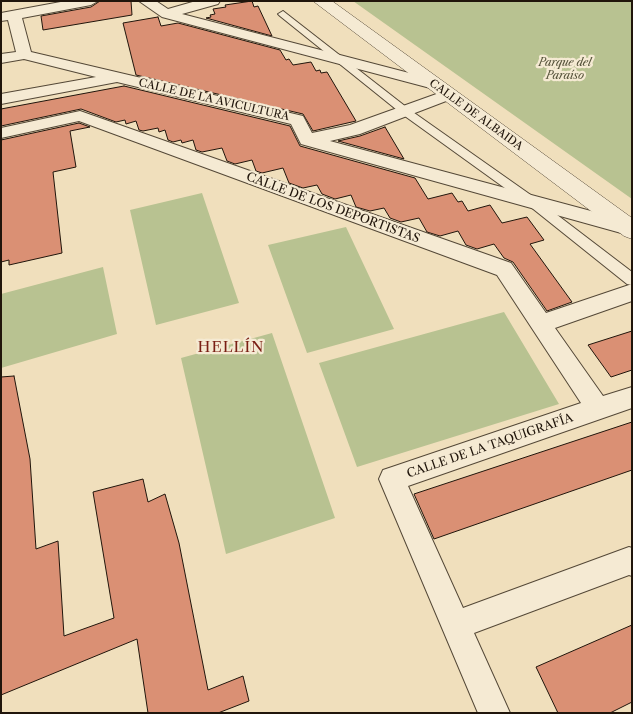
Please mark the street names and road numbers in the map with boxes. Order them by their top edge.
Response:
street label: CALLE DE LA AVICULTURA [137,76,291,124]
street label: CALLE DE ALBAIDA [427,77,525,153]
street label: CALLE DE LOS DEPORTISTAS [244,170,422,246]
street label: CALLE DE LA TAQUIGRAFÍA [405,411,575,481]

